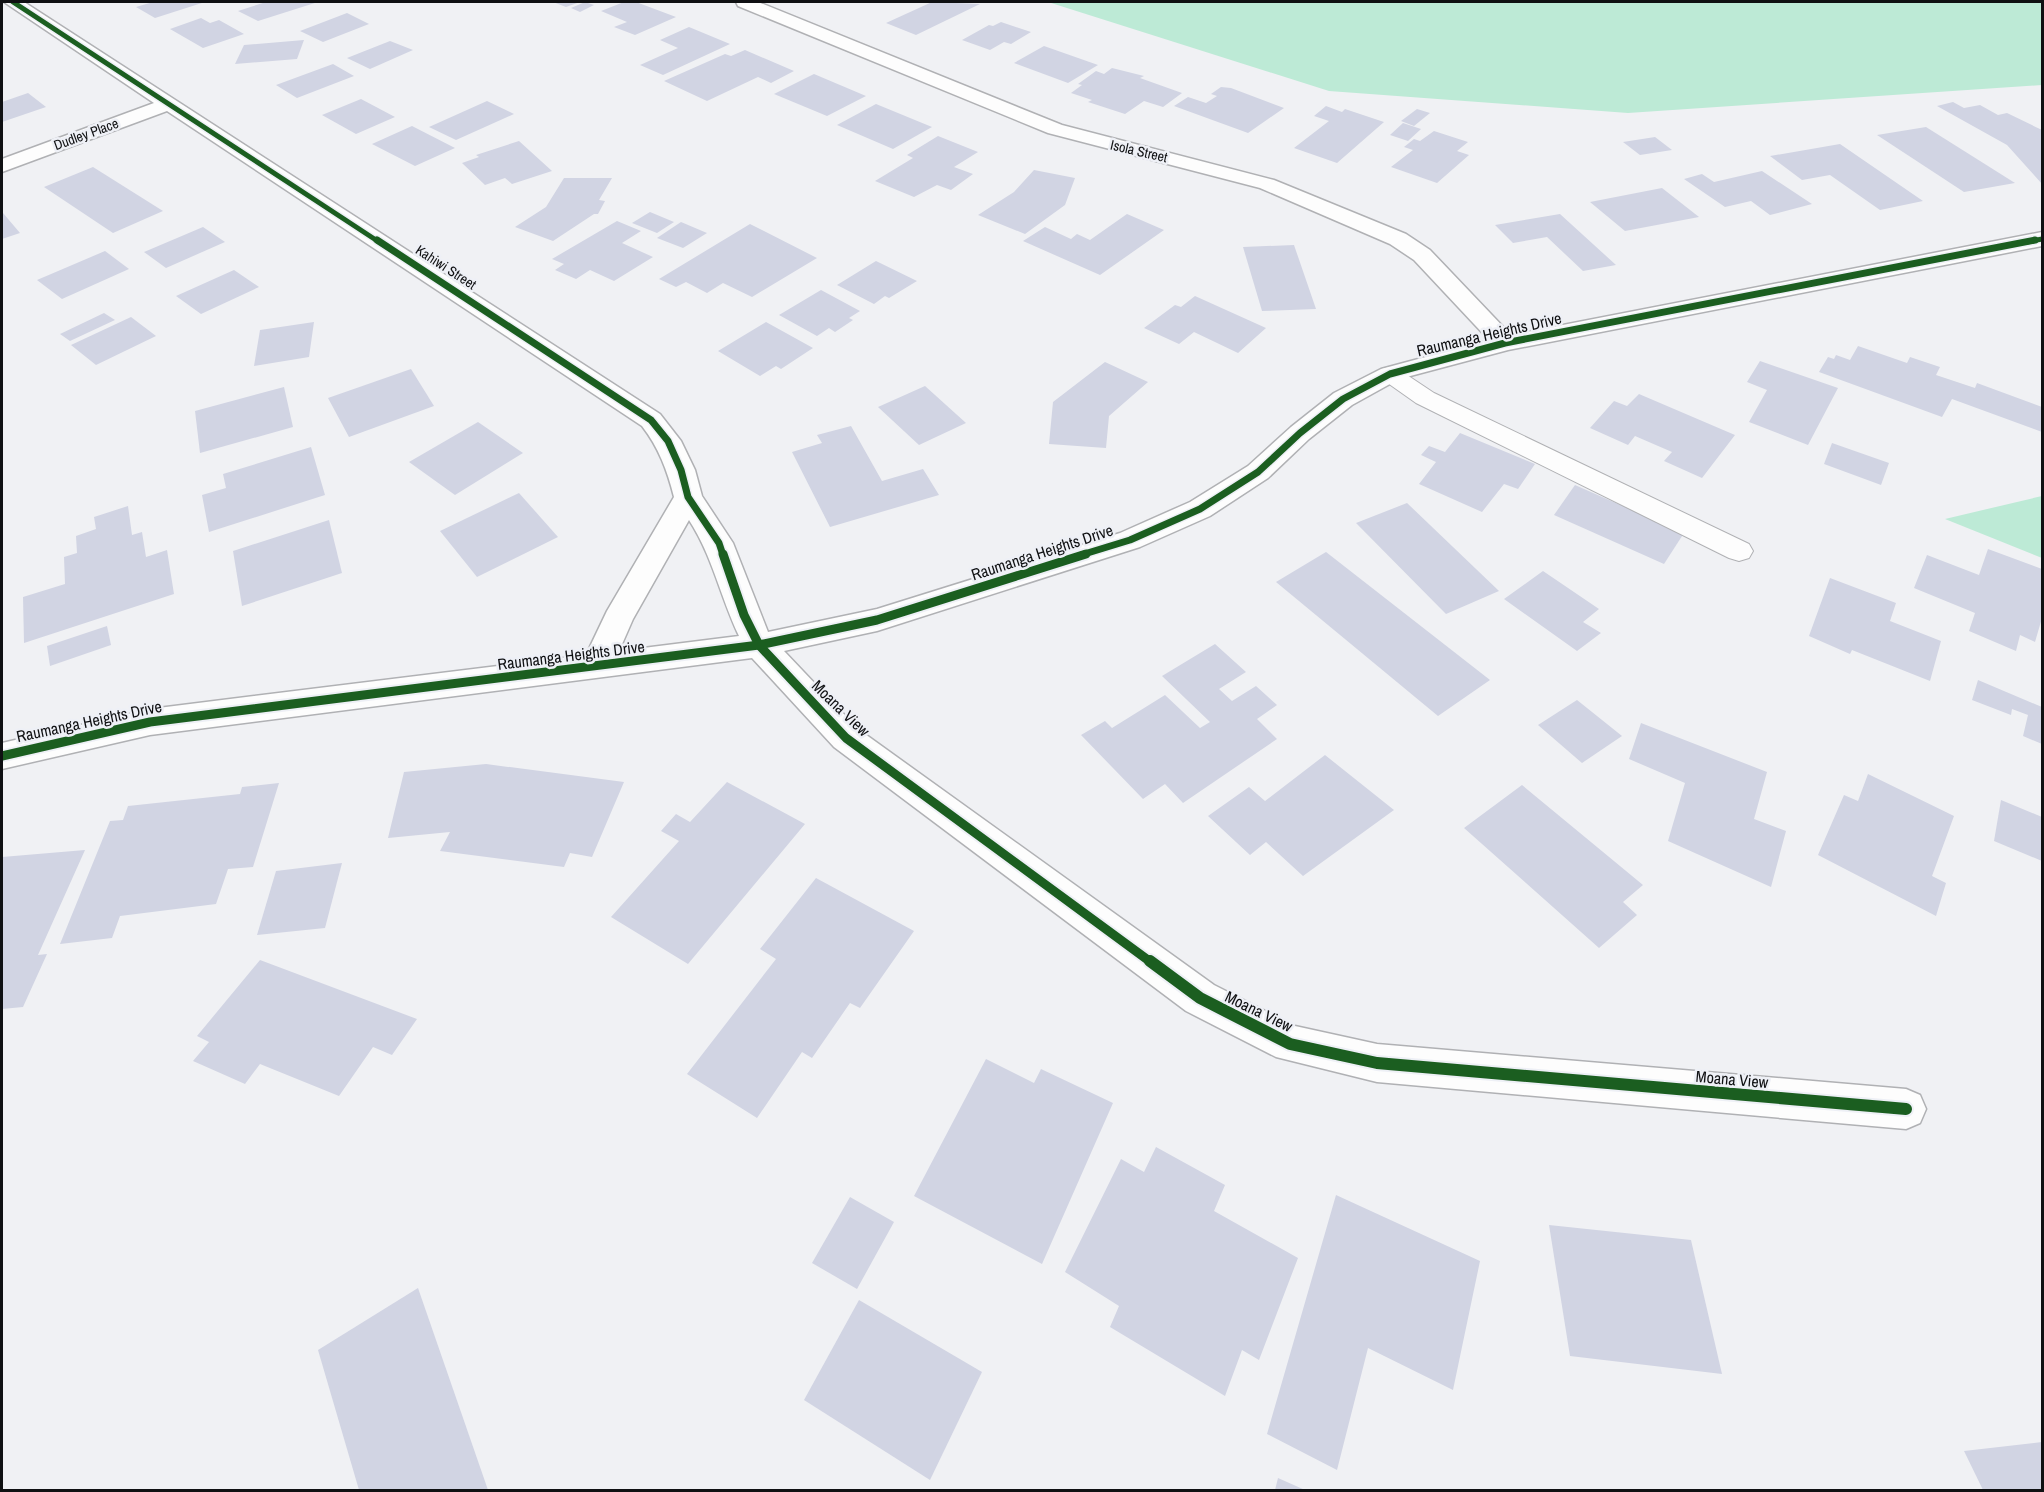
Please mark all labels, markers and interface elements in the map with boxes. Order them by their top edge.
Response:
street label: Dudley Place [51,114,121,154]
street label: Isola Street [1109,136,1169,166]
street label: Kahiwi Street [412,241,480,293]
street label: Raumanga Heights Drive [1414,307,1564,361]
street label: Raumanga Heights Drive [968,519,1116,585]
street label: Raumanga Heights Drive [496,635,646,675]
street label: Moana View [807,675,875,742]
street label: Raumanga Heights Drive [14,695,164,747]
street label: Moana View [1221,985,1297,1037]
street label: Moana View [1695,1065,1770,1093]

